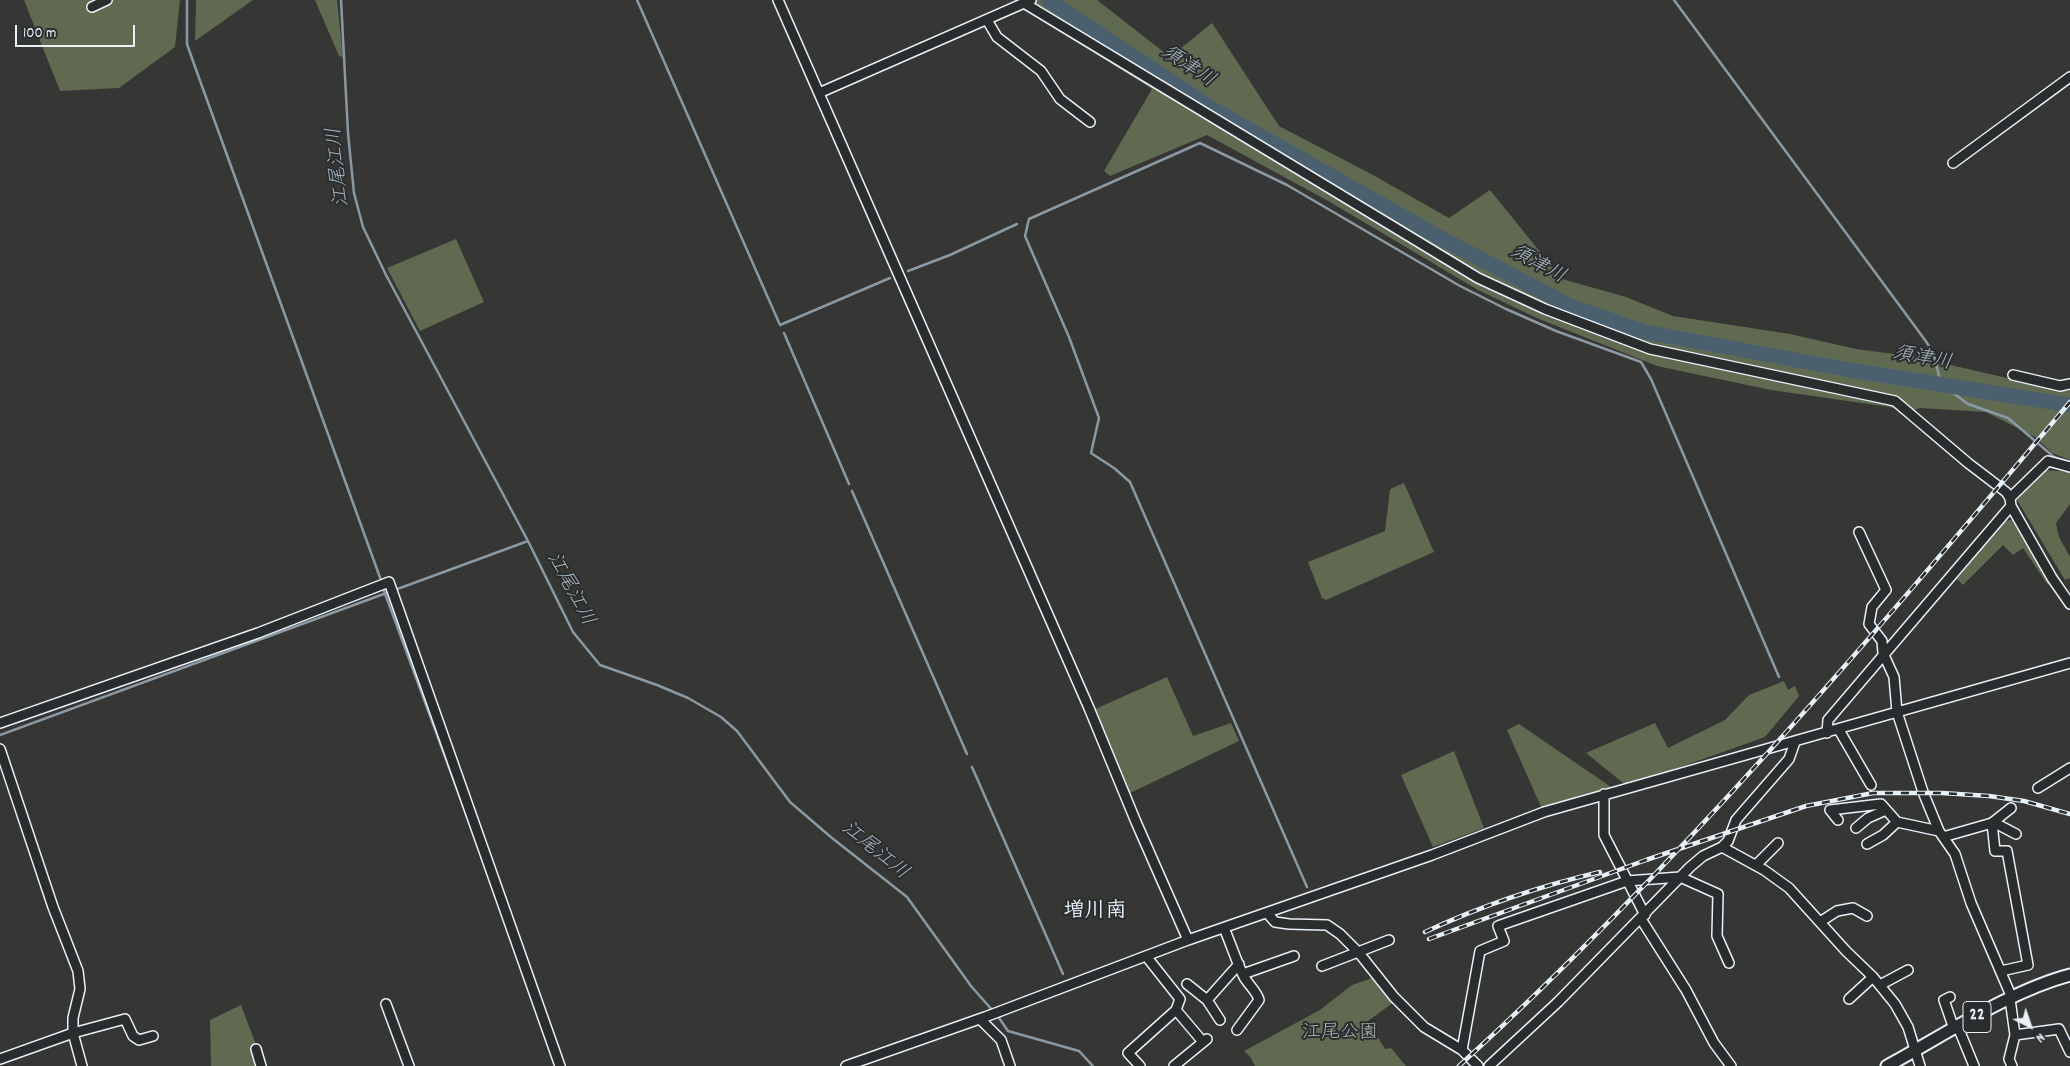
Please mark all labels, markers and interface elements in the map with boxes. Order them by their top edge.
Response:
scale bar [18,15,138,47]
text: 100 m [23,23,56,45]
water label: 須津川 [1155,42,1219,94]
water label: 江尾江川 [324,126,356,208]
water label: 須津川 [1505,241,1569,291]
water label: 須津川 [1890,343,1954,377]
water label: 江尾江川 [540,549,598,631]
water label: 江尾江川 [835,818,913,886]
district label: 増川南 [1064,900,1126,926]
north arrow [2005,1001,2055,1051]
road number: 22 [1963,1002,1991,1032]
park label: 江尾公園 [1302,1023,1378,1045]
text: N [2031,1027,2049,1047]

